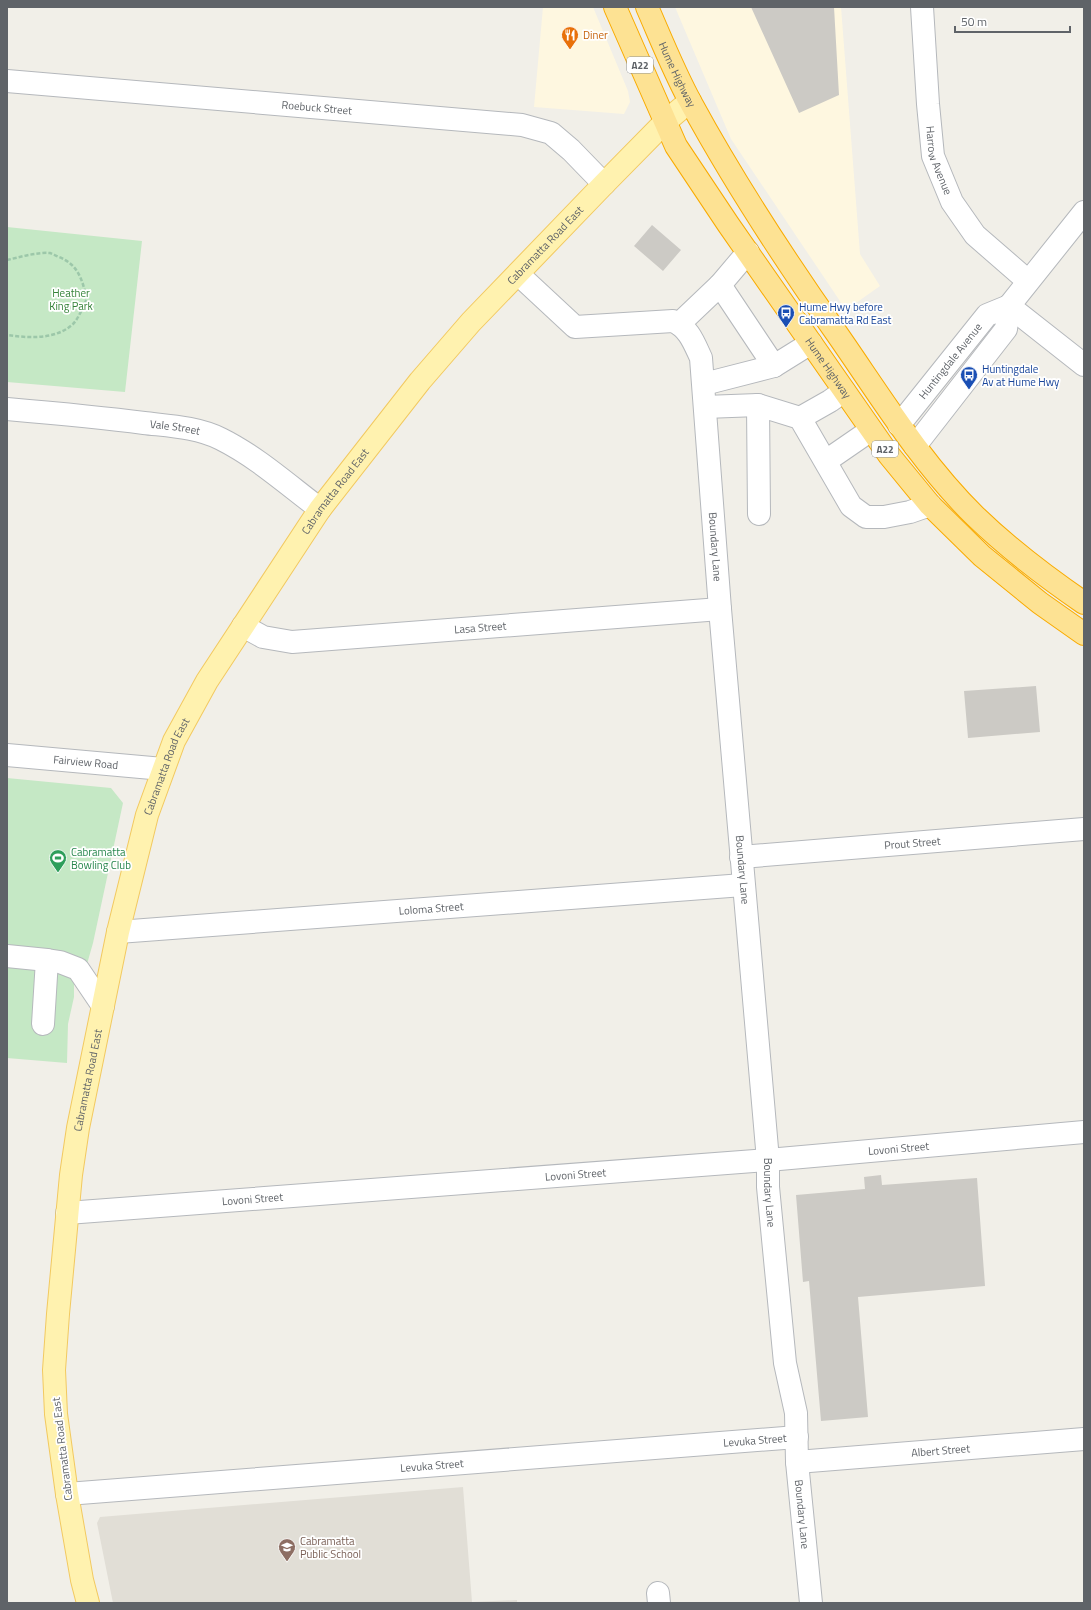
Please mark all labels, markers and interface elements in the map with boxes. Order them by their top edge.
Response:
scale bar [955,8,1070,34]
text: 50 m [961,12,987,31]
restaurant icon: Diner [560,25,580,50]
place label: Diner [583,27,608,43]
street label: Hume Highway [655,39,700,111]
road number: A22 [627,57,653,73]
street label: Roebuck Street [281,96,353,118]
street label: Harrow Avenue [922,125,956,198]
street label: Cabramatta Road East [503,202,587,288]
park label: Heather King Park [49,285,94,314]
place label: Hume Hwy before Cabramatta Rd East [799,299,892,328]
bus stop icon: Hume Hwy before Cabramatta Rd East [776,303,796,328]
street label: Huntingdale Avenue [915,319,986,402]
street label: Hume Highway [801,334,856,402]
place label: Huntingdale Av at Hume Hwy [982,361,1060,390]
bus stop icon: Huntingdale Av at Hume Hwy [959,365,979,390]
street label: Vale Street [149,416,202,439]
road number: A22 [872,441,898,457]
street label: Cabramatta Road East [298,445,373,537]
street label: Boundary Lane [705,512,726,583]
street label: Lasa Street [454,617,507,637]
street label: Cabramatta Road East [140,715,193,817]
street label: Fairview Road [53,751,119,773]
street label: Prout Street [884,833,941,853]
street label: Boundary Lane [732,834,754,905]
place label: Cabramatta Bowling Club [71,844,131,873]
sports icon: Cabramatta Bowling Club [48,848,68,873]
street label: Loloma Street [398,898,464,919]
street label: Cabramatta Road East [70,1027,106,1132]
street label: Lovoni Street [867,1138,930,1159]
street label: Boundary Lane [760,1158,780,1228]
street label: Lovoni Street [544,1164,607,1185]
street label: Lovoni Street [221,1189,284,1209]
street label: Cabramatta Road East [48,1396,76,1501]
street label: Levuka Street [723,1430,787,1451]
street label: Albert Street [910,1440,971,1461]
street label: Levuka Street [400,1455,464,1476]
street label: Boundary Lane [791,1479,814,1550]
place label: Cabramatta Public School [300,1533,361,1562]
school or university icon: Cabramatta Public School [277,1537,297,1562]

